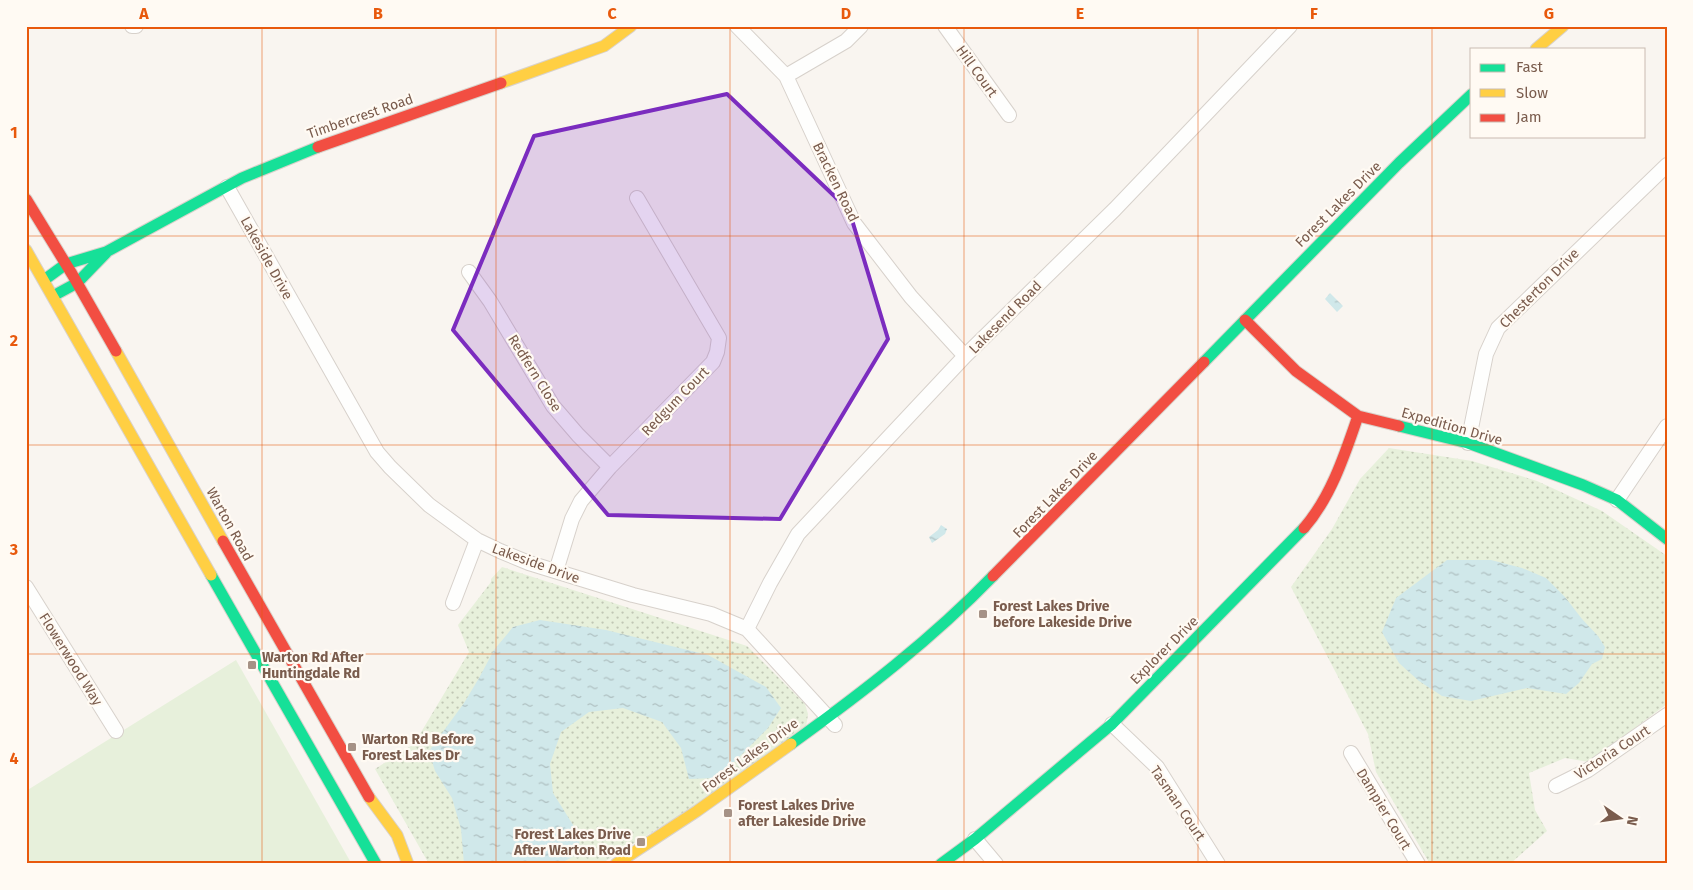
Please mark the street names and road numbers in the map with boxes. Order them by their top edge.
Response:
street label: Hill Court [952,42,1002,101]
street label: Timbercrest Road [305,90,415,143]
street label: Bracken Road [809,140,862,225]
street label: Forest Lakes Drive [1292,158,1385,251]
street label: Lakeside Drive [237,214,296,303]
street label: Chesterton Drive [1496,245,1583,332]
street label: Lakesend Road [965,277,1045,357]
street label: Redfern Close [504,332,565,415]
street label: Redgum Court [638,363,713,439]
street label: Expedition Drive [1399,404,1504,449]
street label: Forest Lakes Drive [1009,447,1101,542]
street label: Warton Road [202,485,257,564]
street label: Lakeside Drive [490,540,582,587]
street label: Flowerwood Way [35,610,106,709]
street label: Explorer Drive [1127,613,1202,688]
street label: Forest Lakes Drive [699,715,802,796]
street label: Victoria Court [1571,721,1654,783]
street label: Tasman Court [1146,763,1209,845]
street label: Dampier Court [1353,766,1415,854]

